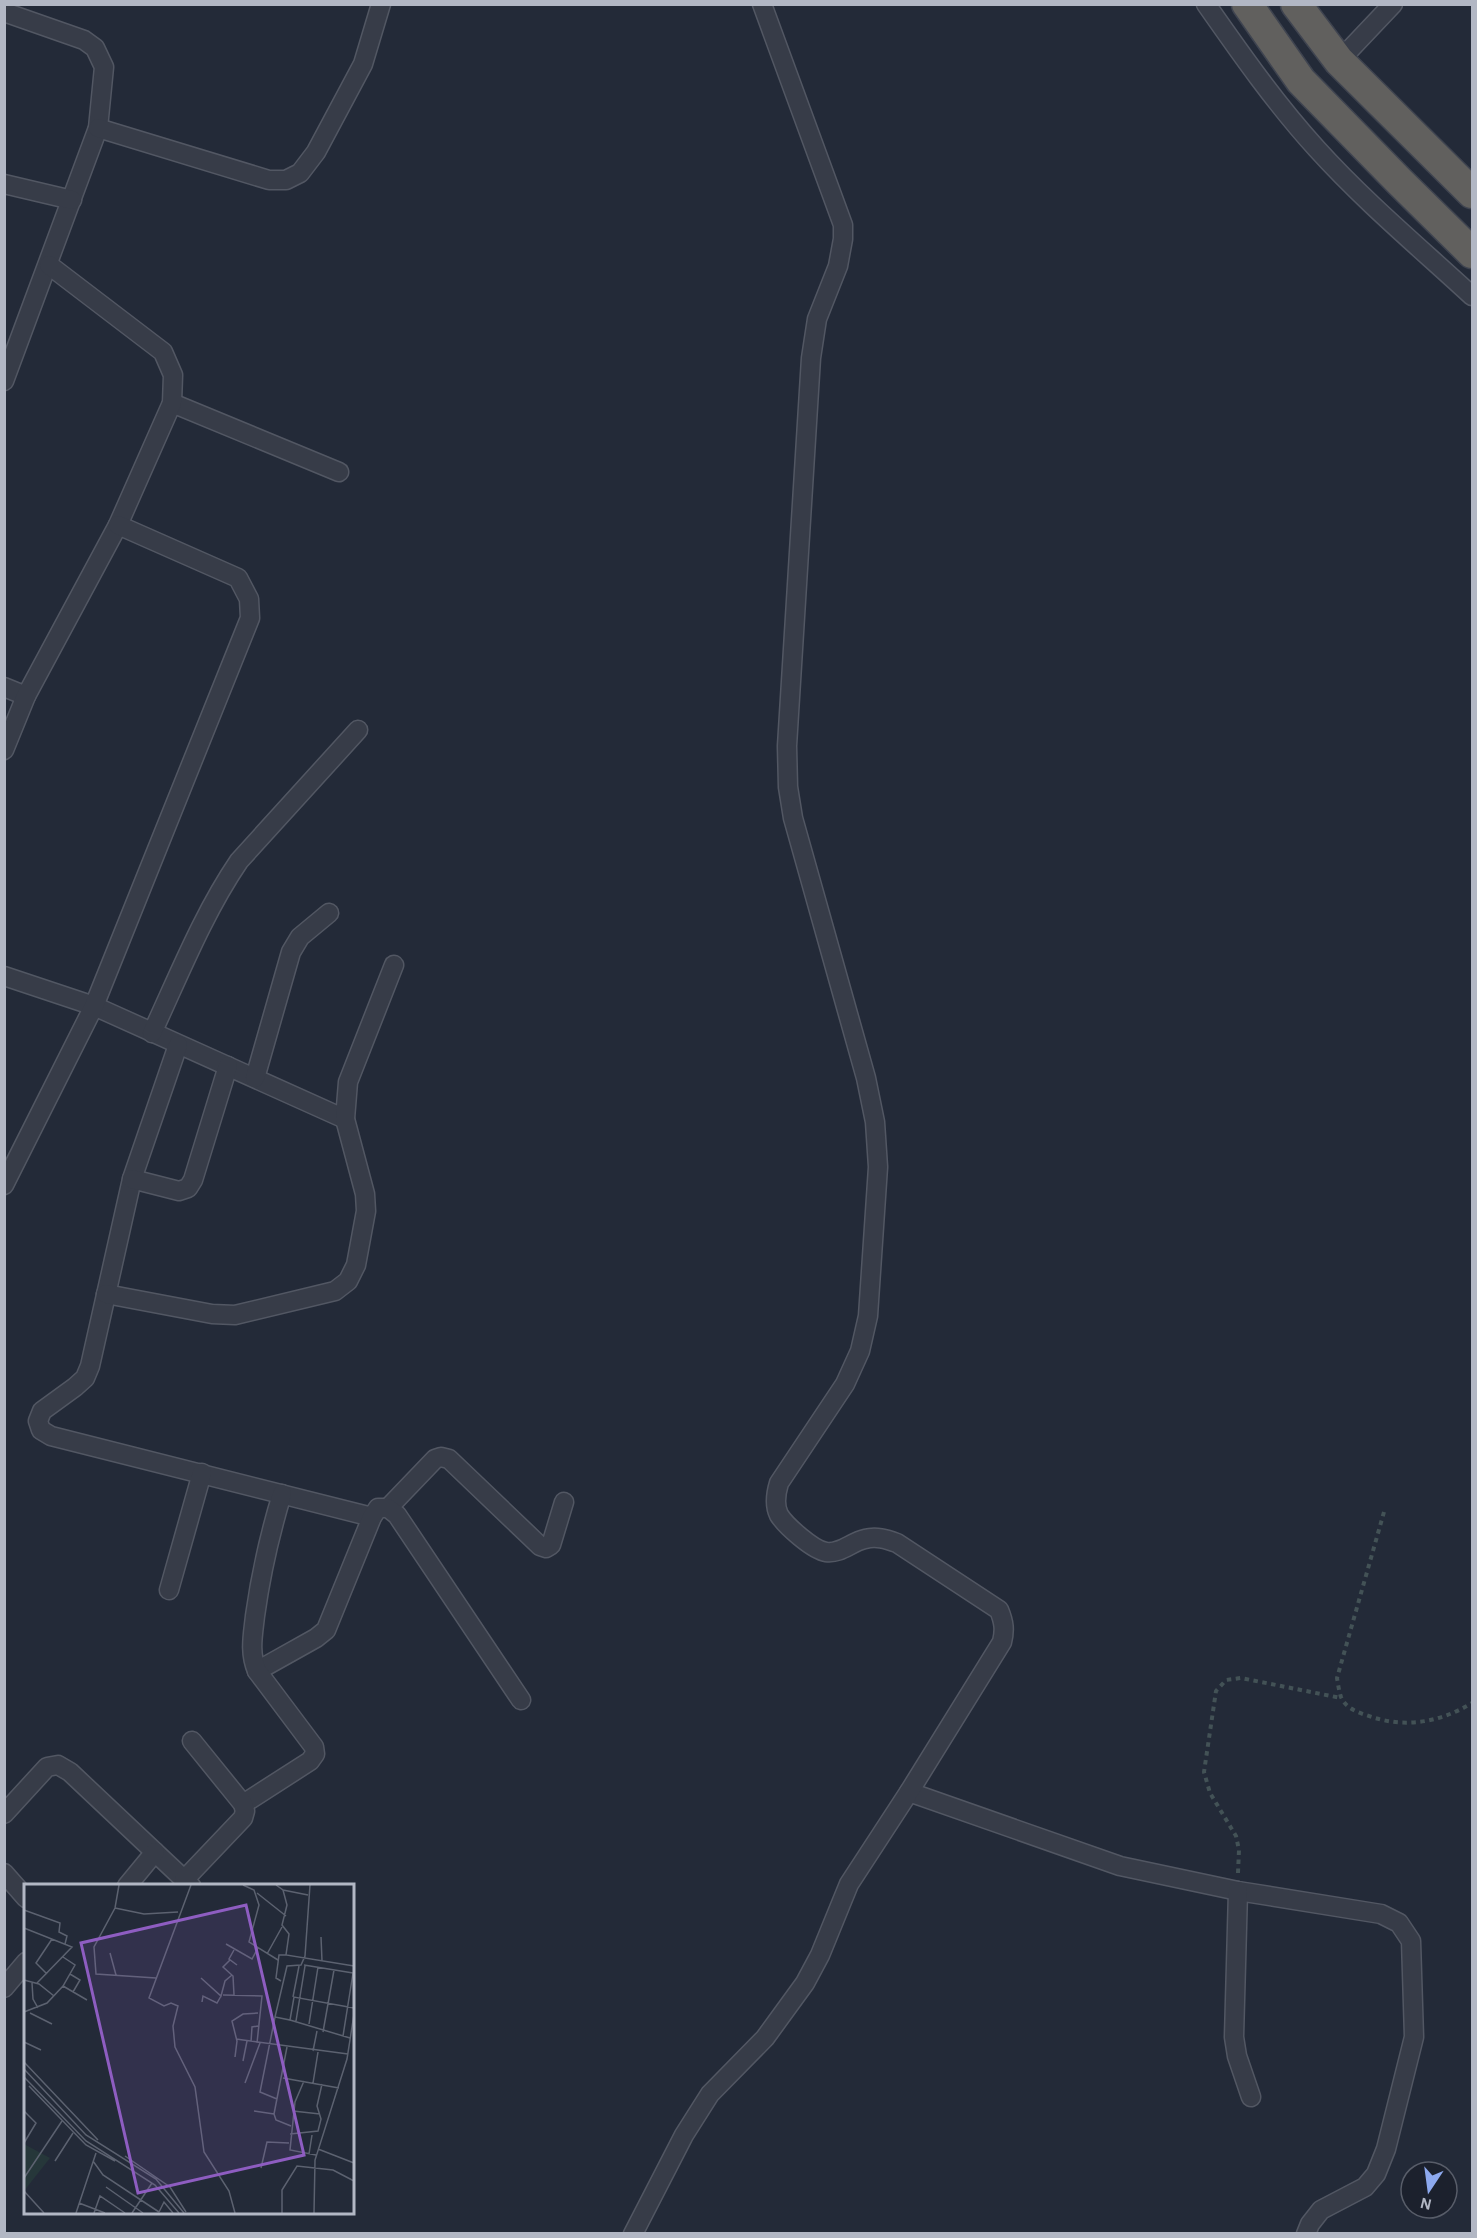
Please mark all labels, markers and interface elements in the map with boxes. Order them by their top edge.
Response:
inset map [24,1884,354,2214]
north arrow [1399,2160,1459,2220]
text: N [1419,2195,1433,2213]

